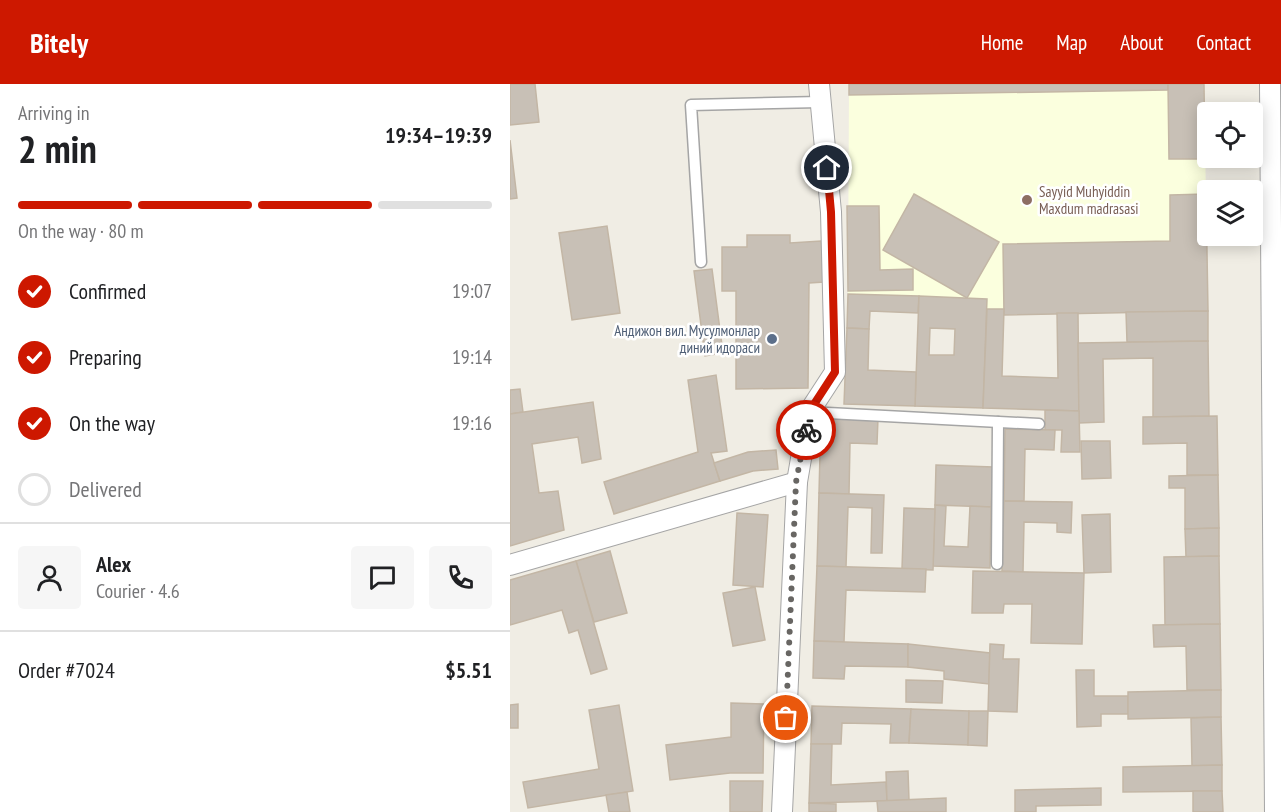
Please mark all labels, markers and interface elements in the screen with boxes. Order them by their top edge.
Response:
text: Bitely [30,24,88,61]
text: Home [981,29,1023,56]
text: Map [1056,29,1087,56]
text: About [1120,29,1163,56]
text: Contact [1196,29,1251,56]
text: Arriving in [18,100,90,126]
map controls [1197,102,1263,246]
button: locate [1197,102,1263,168]
text: 19:34–19:39 [385,121,492,149]
text: 2 min [18,123,97,174]
pin [801,142,852,193]
icon: home [810,151,843,184]
button: layers [1197,180,1263,246]
place label: Sayyid Muhyiddin Maxdum madrasasi [1039,182,1138,218]
marker: Sayyid Muhyiddin Maxdum madrasasi [1020,193,1034,207]
text: On the way · 80 m [18,218,144,244]
icon: check [18,275,51,308]
text: Confirmed [69,277,146,305]
text: 19:07 [452,278,492,304]
place label: Андижон вил. Мусулмонлар диний идораси [614,321,760,357]
marker: Андижон вил. Мусулмонлар диний идораси [765,332,779,346]
icon: check [18,341,51,374]
text: Preparing [69,343,142,371]
text: 19:14 [452,344,492,370]
courier [776,400,836,460]
icon: check [18,407,51,440]
text: On the way [69,409,155,437]
text: 19:16 [452,410,492,436]
icon: bike [790,414,823,447]
text: Delivered [69,475,142,503]
button: person [18,546,81,609]
button: chat [351,546,414,609]
button: phone [429,546,492,609]
text: Alex [96,550,131,578]
text: Courier · 4.6 [96,578,180,604]
text: Order #7024 [18,656,115,684]
text: $5.51 [445,656,492,684]
pin [760,692,811,743]
icon: bag [769,701,802,734]

